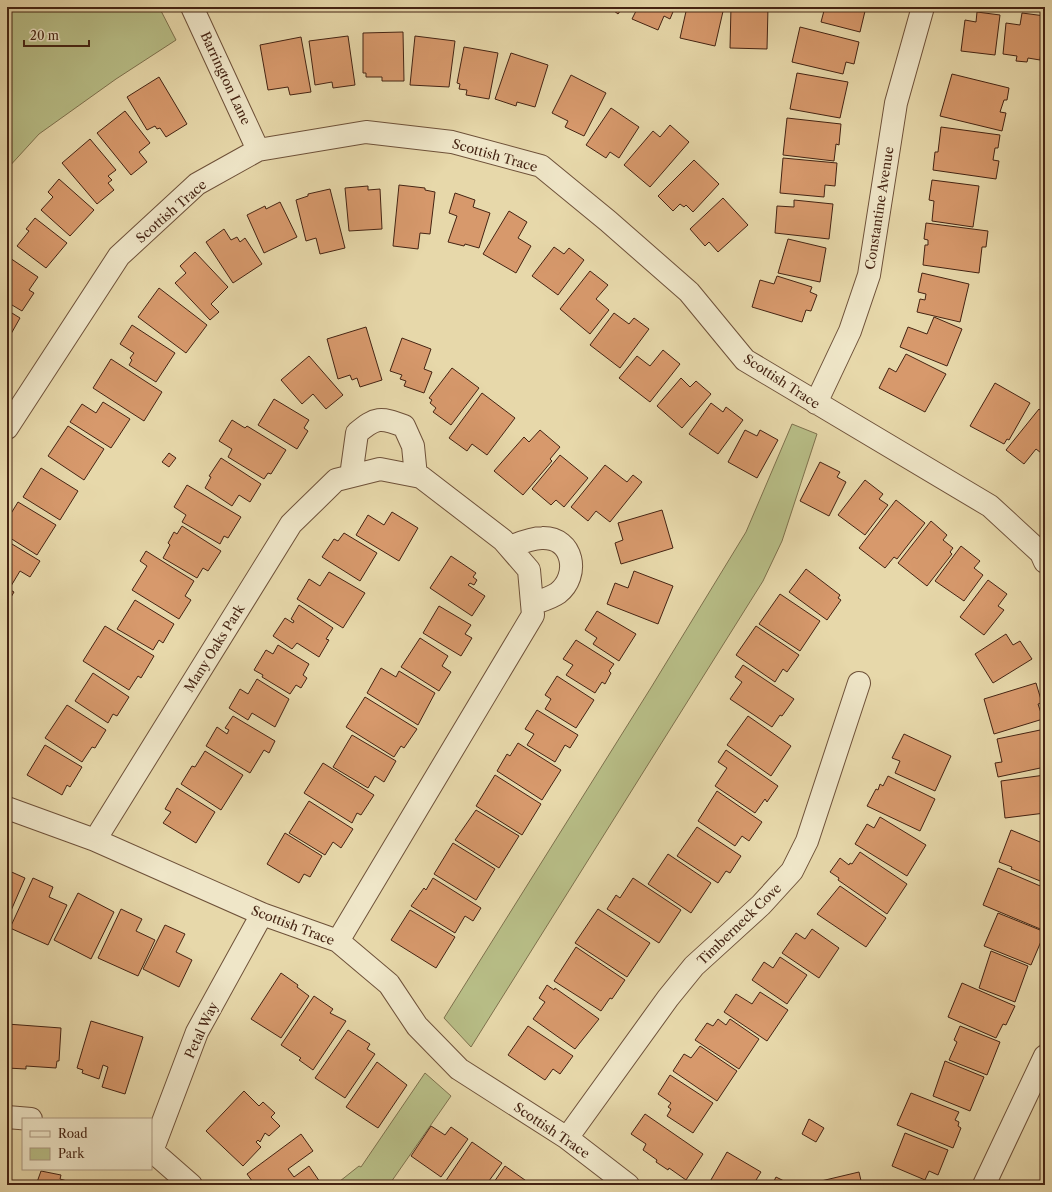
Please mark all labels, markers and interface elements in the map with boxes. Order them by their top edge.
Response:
scale bar [24,22,89,48]
text: 20 m [30,28,59,43]
street label: Barrington Lane [197,29,255,127]
street label: Scottish Trace [451,135,539,175]
street label: Constantine Avenue [861,145,897,271]
street label: Scottish Trace [133,176,209,246]
street label: Scottish Trace [741,350,823,412]
street label: Many Oaks Park [181,601,248,695]
street label: Timberneck Cove [694,880,784,968]
street label: Scottish Trace [249,902,337,948]
street label: Petal Way [181,998,221,1061]
street label: Scottish Trace [511,1099,593,1161]
legend [22,1118,152,1170]
text: Road [58,1126,88,1141]
text: Park [58,1146,85,1161]

